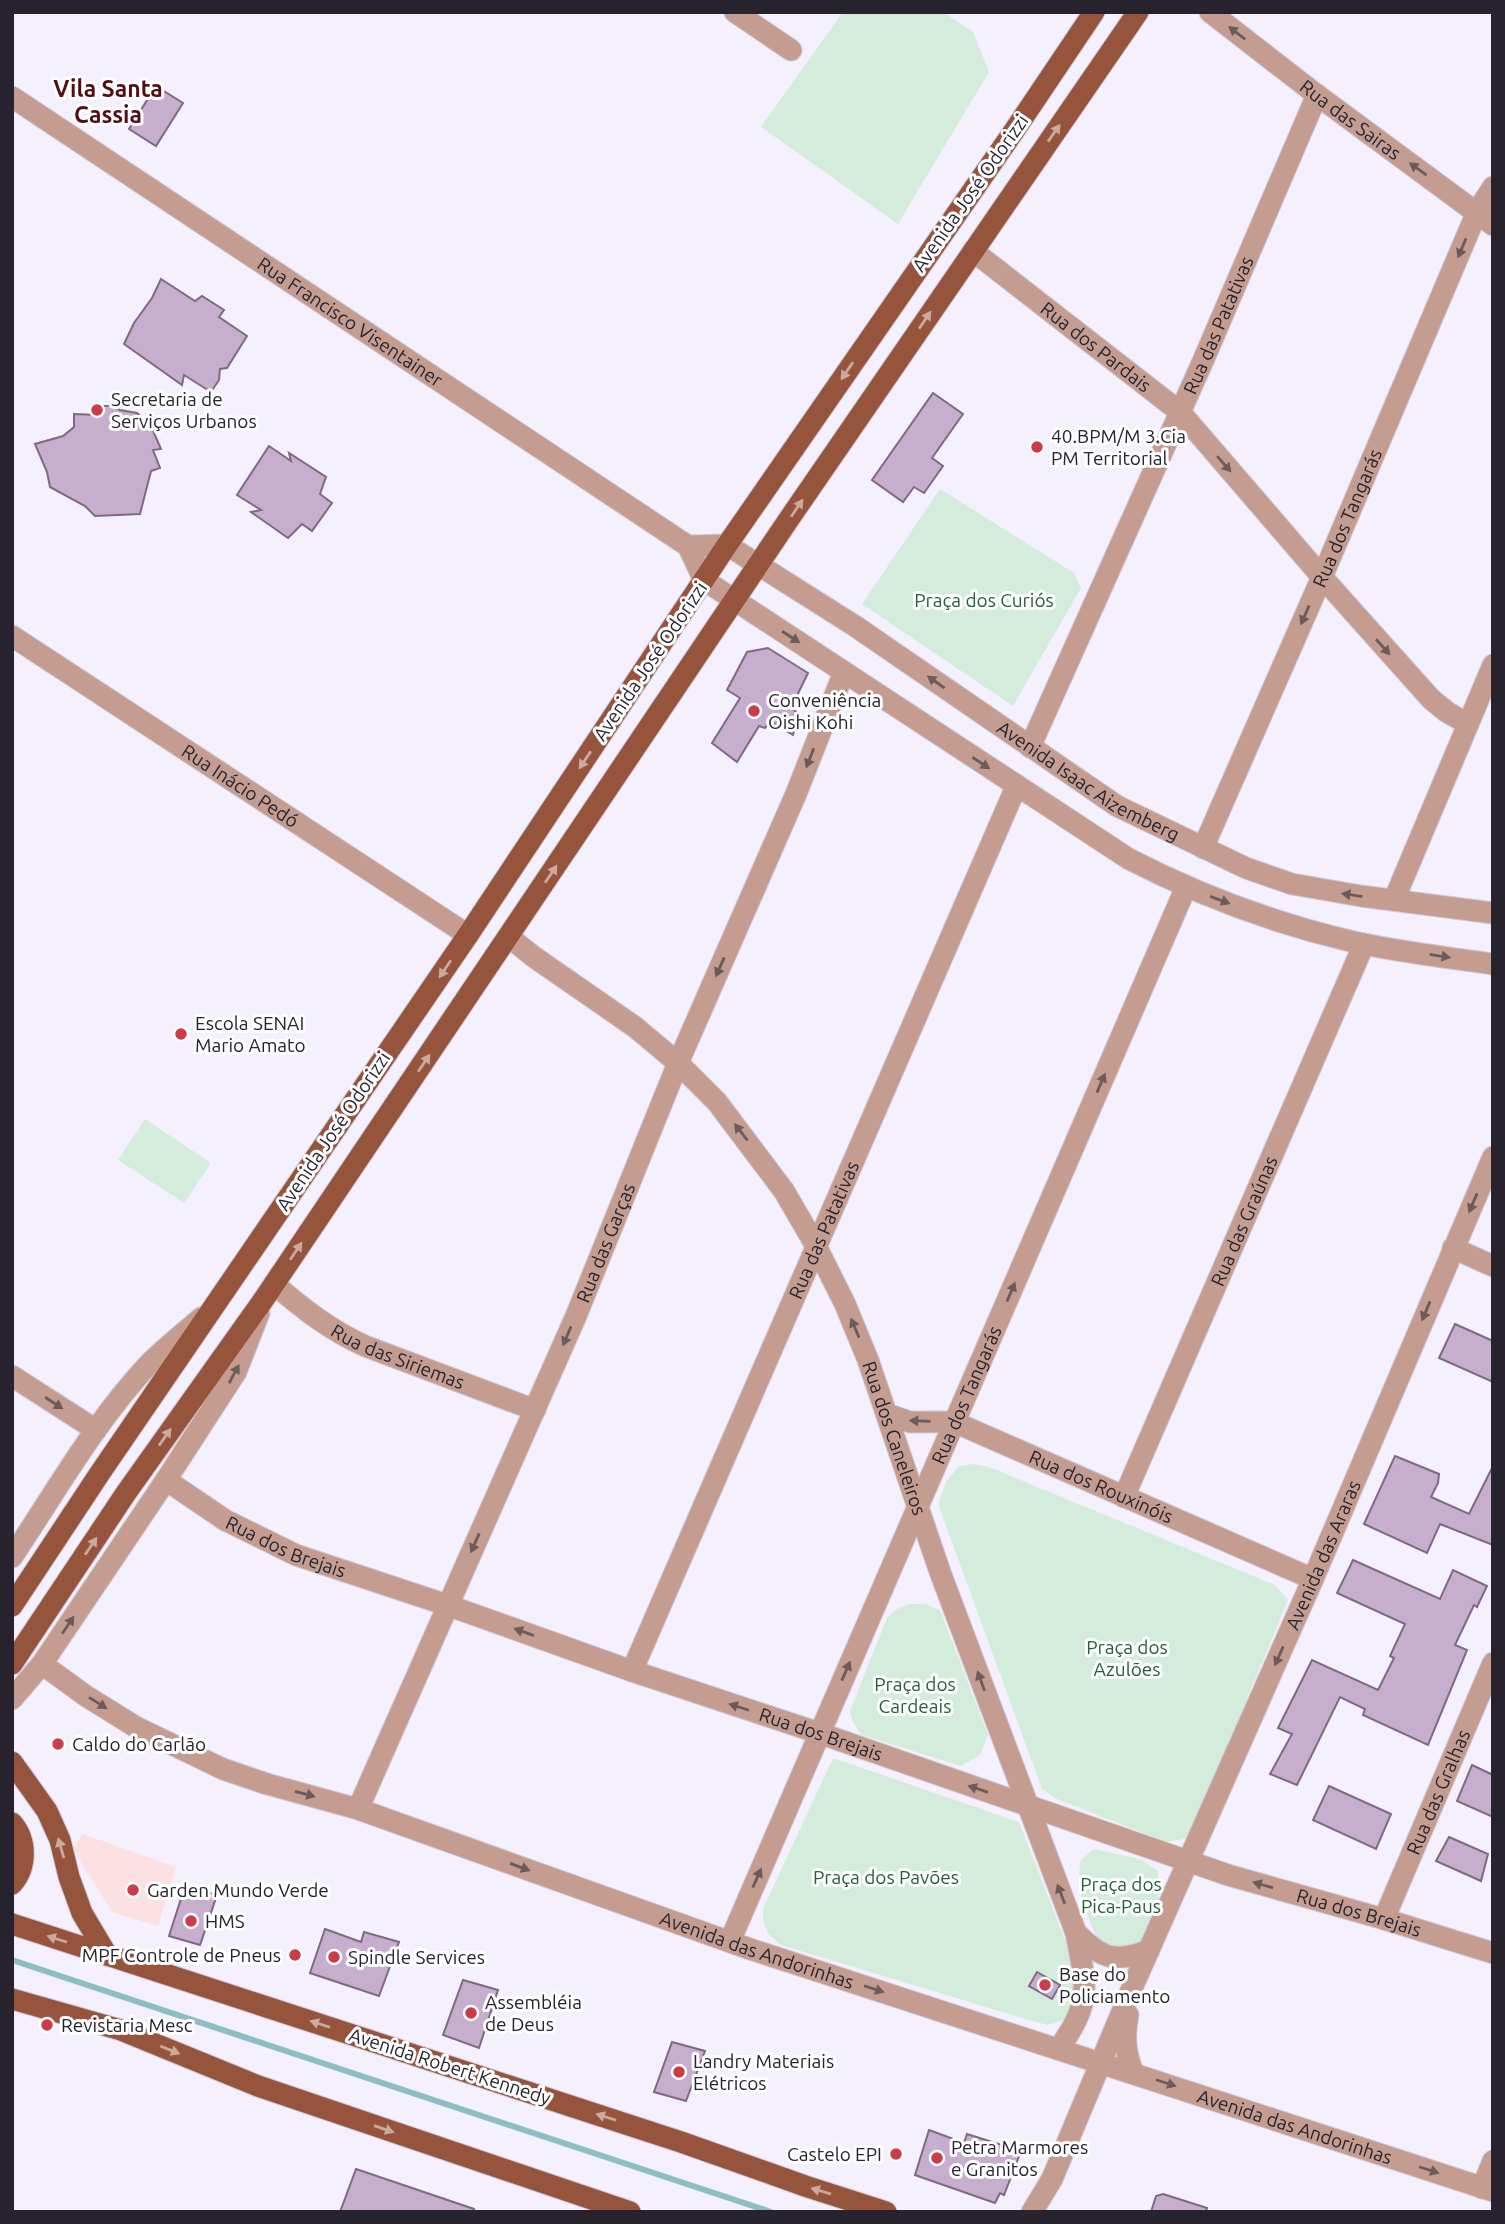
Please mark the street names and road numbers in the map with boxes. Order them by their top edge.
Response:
street label: Rua das Sairas [1296,75,1405,164]
street label: Avenida José Odorizzi [907,110,1033,276]
street label: Rua Francisco Visentainer [253,252,447,391]
street label: Rua das Patativas [1179,253,1258,397]
street label: Rua dos Pardais [1037,297,1156,396]
street label: Rua dos Tangarás [1308,446,1386,591]
street label: Avenida José Odorizzi [589,577,711,745]
street label: Avenida Isaac Aizemberg [993,716,1183,845]
street label: Rua Inácio Pedó [178,739,303,832]
street label: Avenida José Odorizzi [272,1047,394,1215]
street label: Rua das Graúnas [1206,1152,1282,1289]
street label: Rua das Patativas [784,1158,863,1302]
street label: Rua das Garças [572,1180,639,1306]
street label: Rua das Siriemas [327,1319,467,1393]
street label: Rua dos Tangarás [927,1323,1006,1467]
street label: Rua dos Caneleiros [858,1358,931,1518]
street label: Rua dos Rouxinóis [1026,1445,1176,1527]
street label: Avenida das Araras [1281,1477,1365,1633]
street label: Rua dos Brejais [222,1511,349,1582]
street label: Rua dos Brejais [756,1703,885,1765]
street label: Rua das Gralhas [1402,1726,1474,1858]
street label: Rua dos Brejais [1294,1884,1424,1941]
street label: Avenida das Andorinhas [657,1907,857,1993]
street label: Avenida Robert Kennedy [347,2023,553,2109]
street label: Avenida das Andorinhas [1195,2085,1395,2168]

